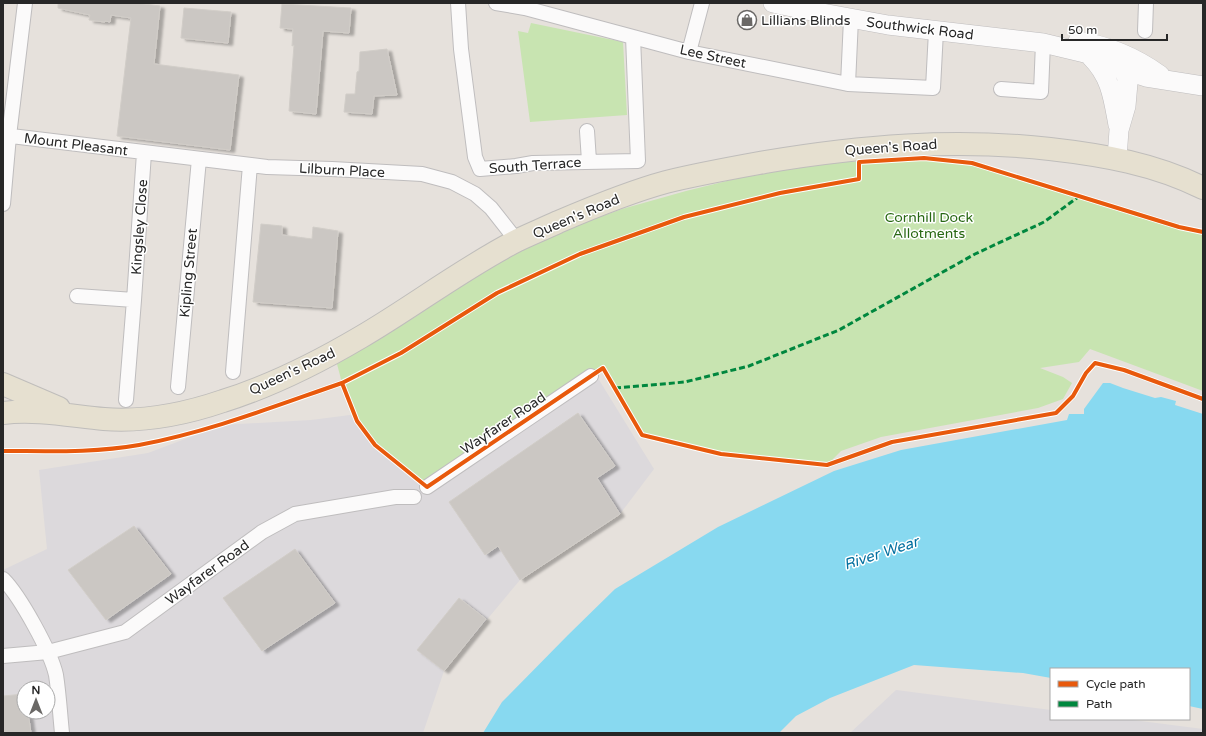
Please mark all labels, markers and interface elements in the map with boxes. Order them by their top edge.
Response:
shop icon: Lillians Blinds [736,9,758,31]
place label: Lillians Blinds [761,12,851,29]
street label: Southwick Road [865,13,975,44]
scale bar [1062,16,1167,42]
text: 50 m [1068,23,1097,37]
street label: Lee Street [678,41,748,72]
street label: Mount Pleasant [23,130,130,159]
street label: Queen's Road [844,136,938,159]
street label: South Terrace [488,154,582,177]
street label: Lilburn Place [299,160,385,181]
street label: Kingsley Close [128,179,151,275]
street label: Queen's Road [530,191,622,242]
park label: Cornhill Dock Allotments [885,209,974,242]
street label: Kipling Street [176,227,201,318]
street label: Queen's Road [247,344,338,399]
street label: Wayfarer Road [457,389,549,458]
water label: River Wear [841,532,923,574]
street label: Wayfarer Road [162,536,252,608]
legend [1050,668,1190,720]
text: Cycle path [1086,677,1145,691]
north arrow [16,680,56,720]
text: N [32,684,40,697]
text: Path [1086,697,1112,711]

